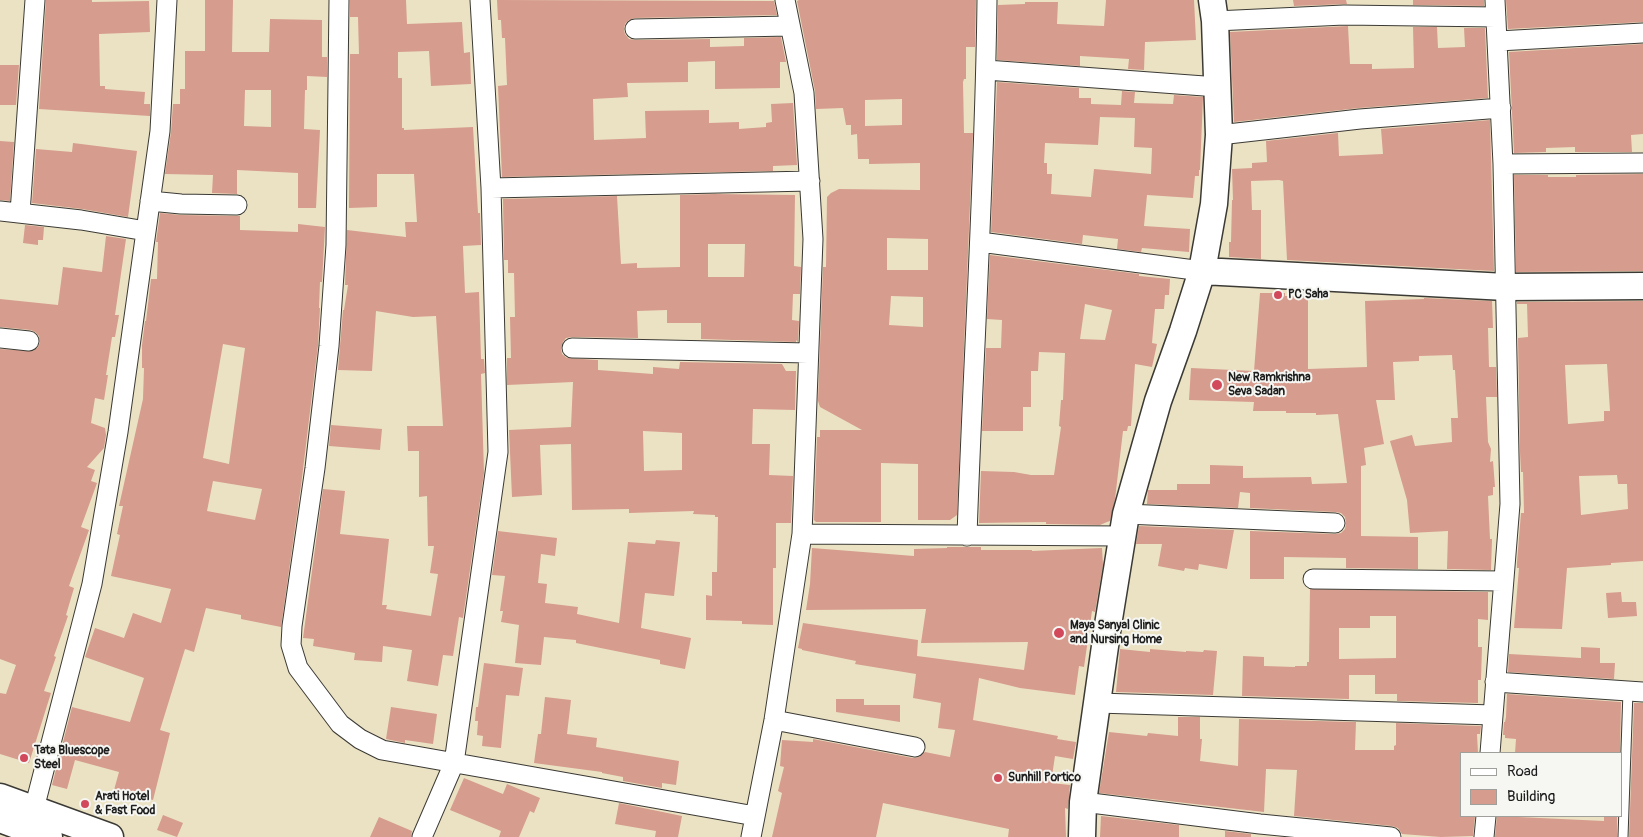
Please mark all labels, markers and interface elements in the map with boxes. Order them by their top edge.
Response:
place label: PC Saha [1288,288,1328,302]
marker: PC Saha [1272,289,1284,301]
place label: New Ramkrishna Seva Sadan [1228,371,1311,399]
marker: New Ramkrishna Seva Sadan [1210,378,1224,392]
place label: Maya Sanyal Clinic and Nursing Home [1070,619,1162,647]
marker: Maya Sanyal Clinic and Nursing Home [1052,626,1066,640]
place label: Tata Bluescope Steel [34,744,109,772]
marker: Tata Bluescope Steel [18,752,30,764]
legend [1460,752,1623,817]
text: Road [1507,762,1538,781]
place label: Sunhill Portico [1008,771,1081,785]
marker: Sunhill Portico [992,772,1004,784]
text: Building [1507,787,1555,806]
place label: Arati Hotel & Fast Food [95,790,155,818]
marker: Arati Hotel & Fast Food [79,798,91,810]

